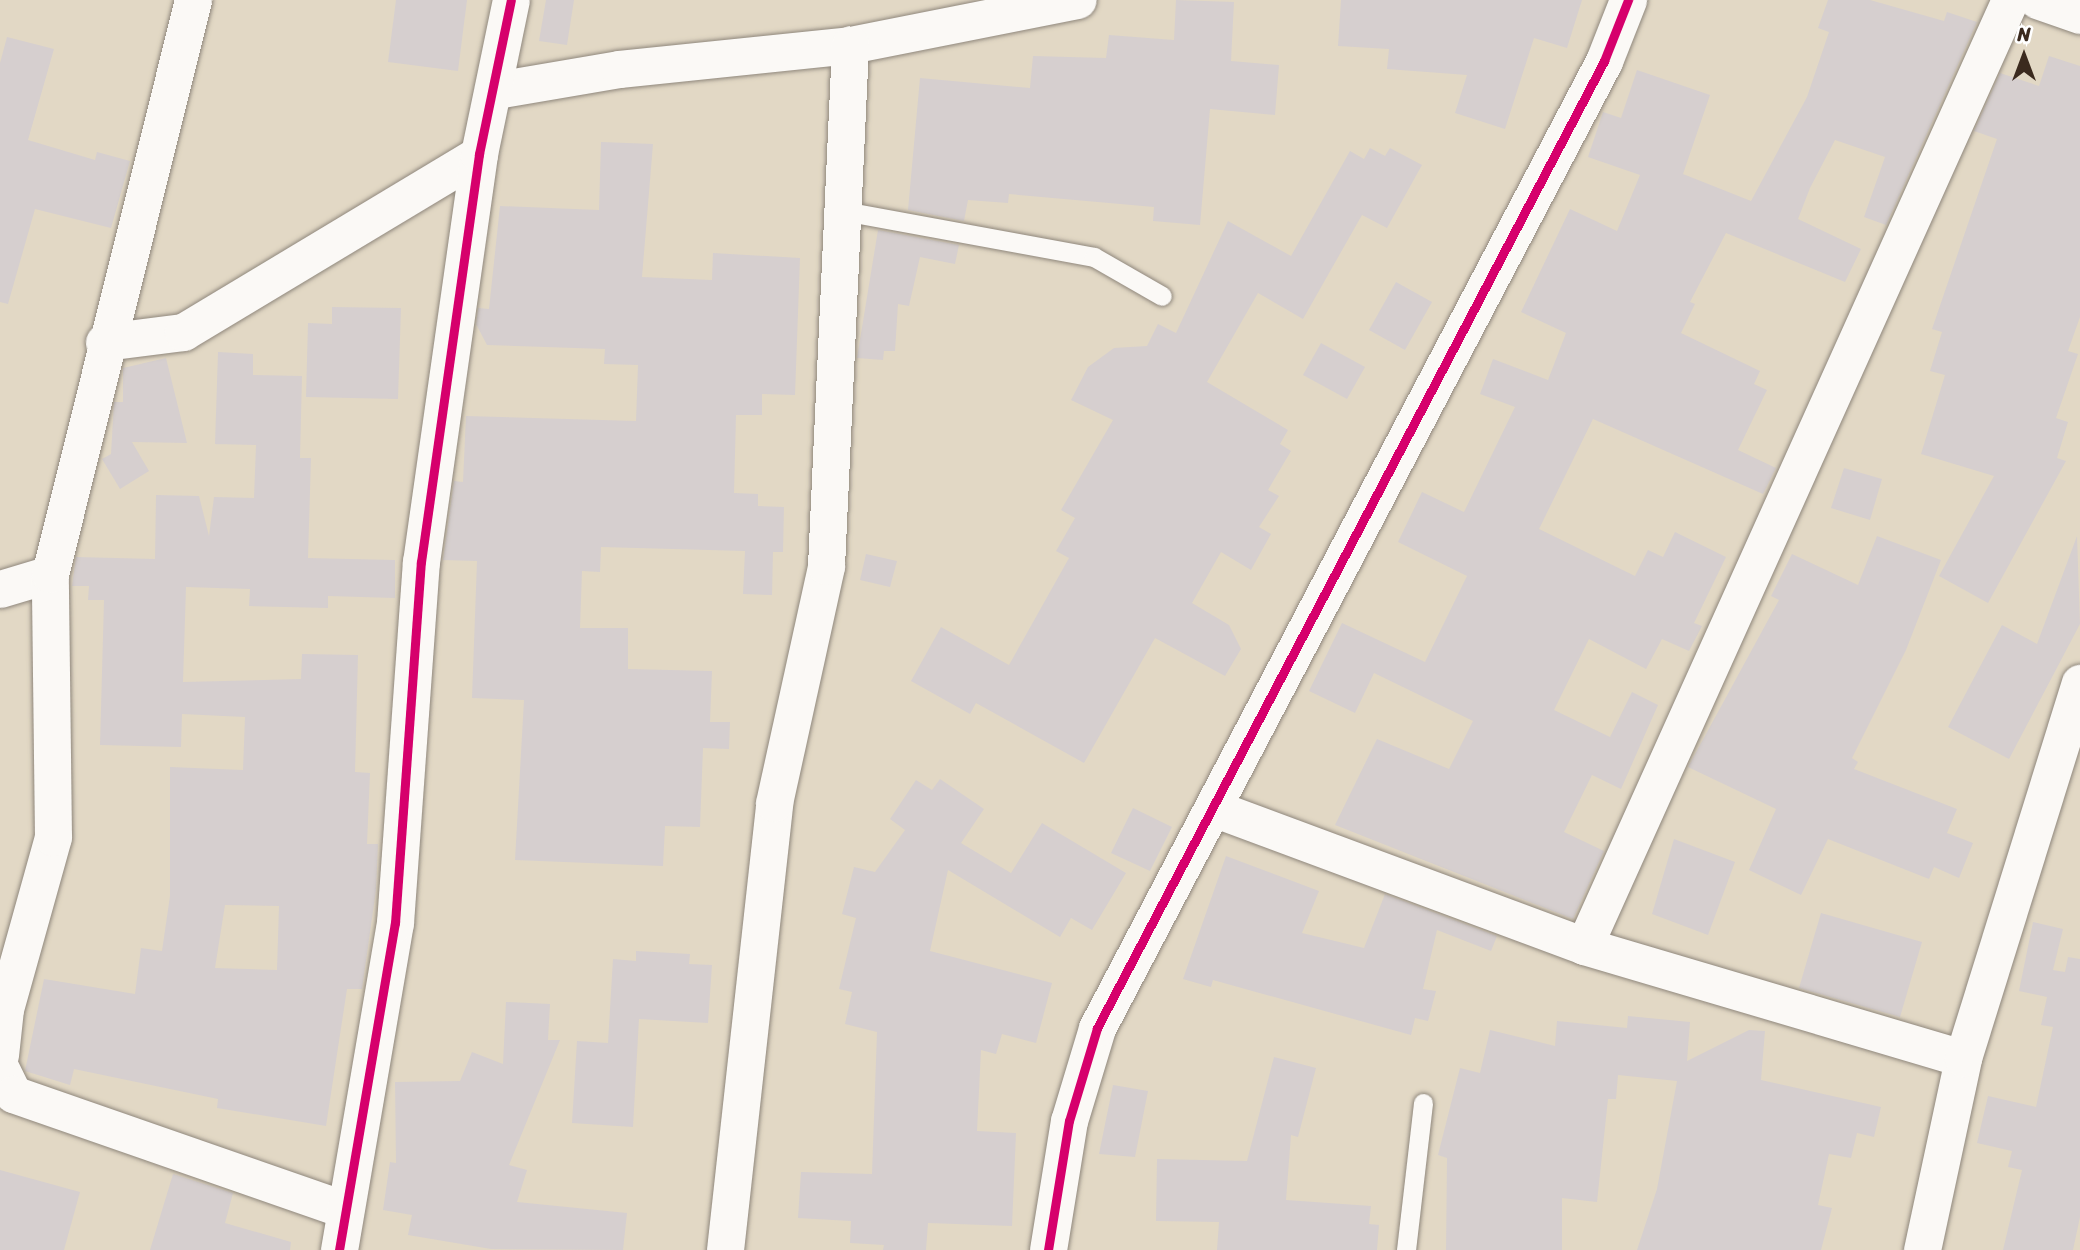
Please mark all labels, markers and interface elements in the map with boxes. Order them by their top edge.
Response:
text: N [2017,18,2031,51]
north arrow [1989,21,2059,91]

